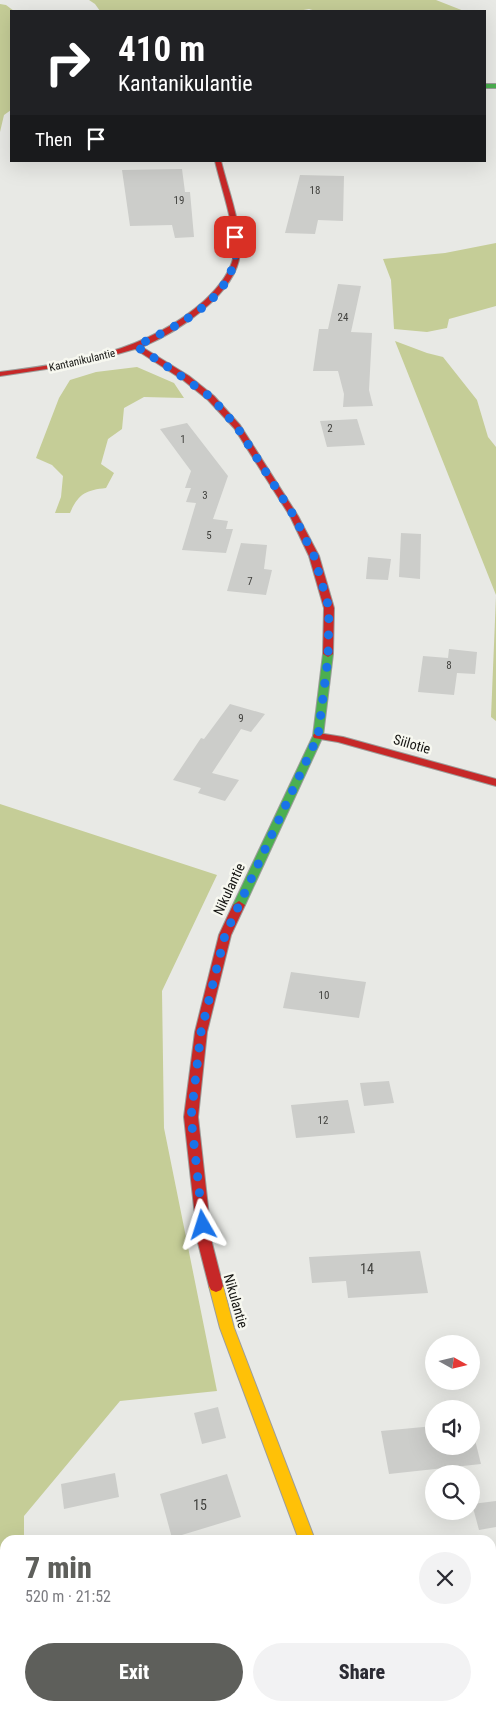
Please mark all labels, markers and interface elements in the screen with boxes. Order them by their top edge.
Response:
text: 410 m [118,29,205,70]
icon: right [35,30,100,95]
text: Kantanikulantie [118,71,253,96]
icon: arrive [82,125,110,153]
text: Then [35,128,72,151]
house number: 18 [310,184,320,197]
house number: 19 [174,194,184,207]
pin [214,216,256,258]
icon: arrive [221,223,249,251]
house number: 24 [338,311,349,324]
street label: Kantanikulantie [48,347,116,374]
house number: 2 [327,422,333,435]
house number: 1 [180,433,186,446]
house number: 3 [202,489,208,502]
house number: 5 [206,529,212,542]
house number: 7 [247,575,253,588]
house number: 8 [446,659,452,672]
house number: 9 [238,712,244,725]
street label: Siilotie [392,731,433,757]
street label: Nikulantie [210,860,248,918]
house number: 10 [319,989,329,1002]
house number: 12 [318,1114,328,1127]
position arrow [176,1198,228,1250]
house number: 14 [360,1261,374,1277]
street label: Nikulantie [221,1272,251,1330]
north arrow [425,1335,480,1390]
map controls [425,1335,480,1520]
button: sound [425,1400,480,1455]
button: search [425,1465,480,1520]
house number: 15 [193,1497,207,1513]
text: 7 min [25,1550,92,1585]
button: close [419,1552,471,1604]
text: 520 m · 21:52 [25,1587,111,1606]
button: Exit [25,1643,243,1701]
button: Share [253,1643,471,1701]

